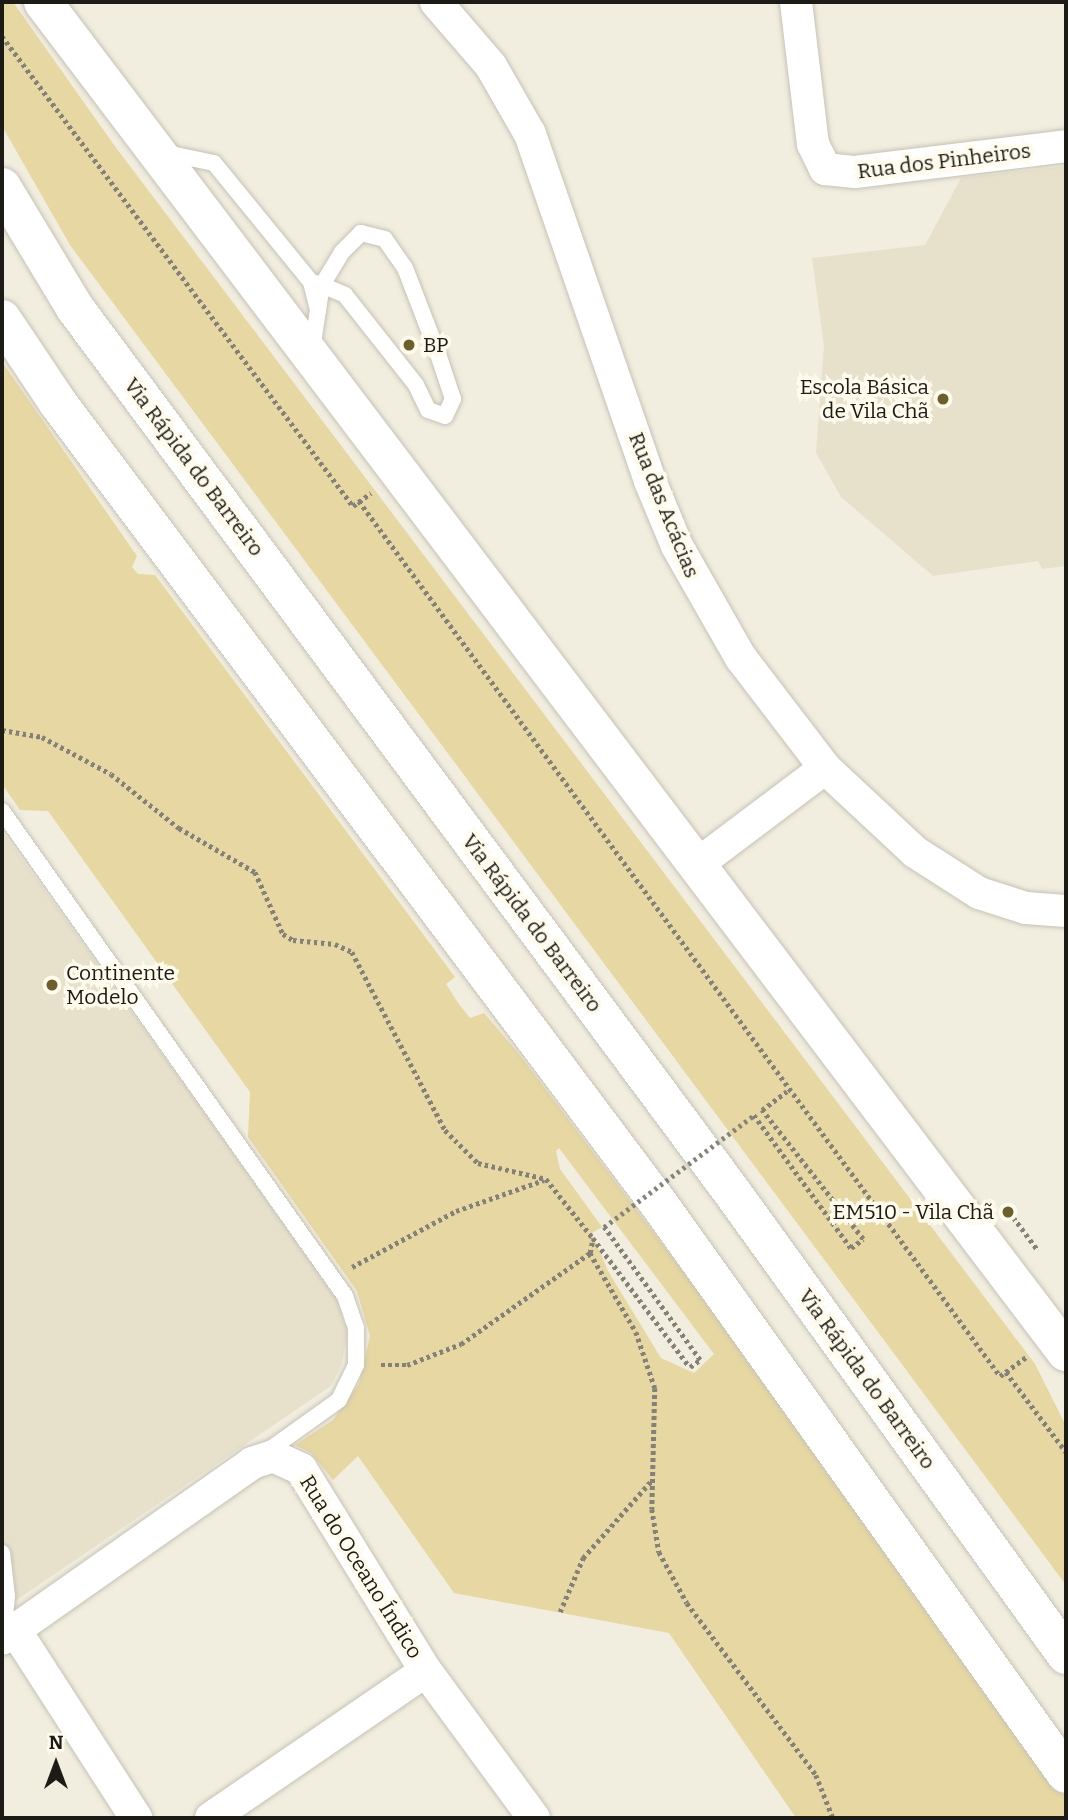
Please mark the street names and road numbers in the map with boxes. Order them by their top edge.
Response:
street label: Rua dos Pinheiros [856,138,1032,184]
street label: Via Rápida do Barreiro [119,373,269,561]
street label: Rua das Acácias [623,429,705,581]
street label: Via Rápida do Barreiro [457,829,607,1017]
street label: Via Rápida do Barreiro [793,1284,941,1474]
street label: Rua do Oceano Índico [294,1471,428,1663]

